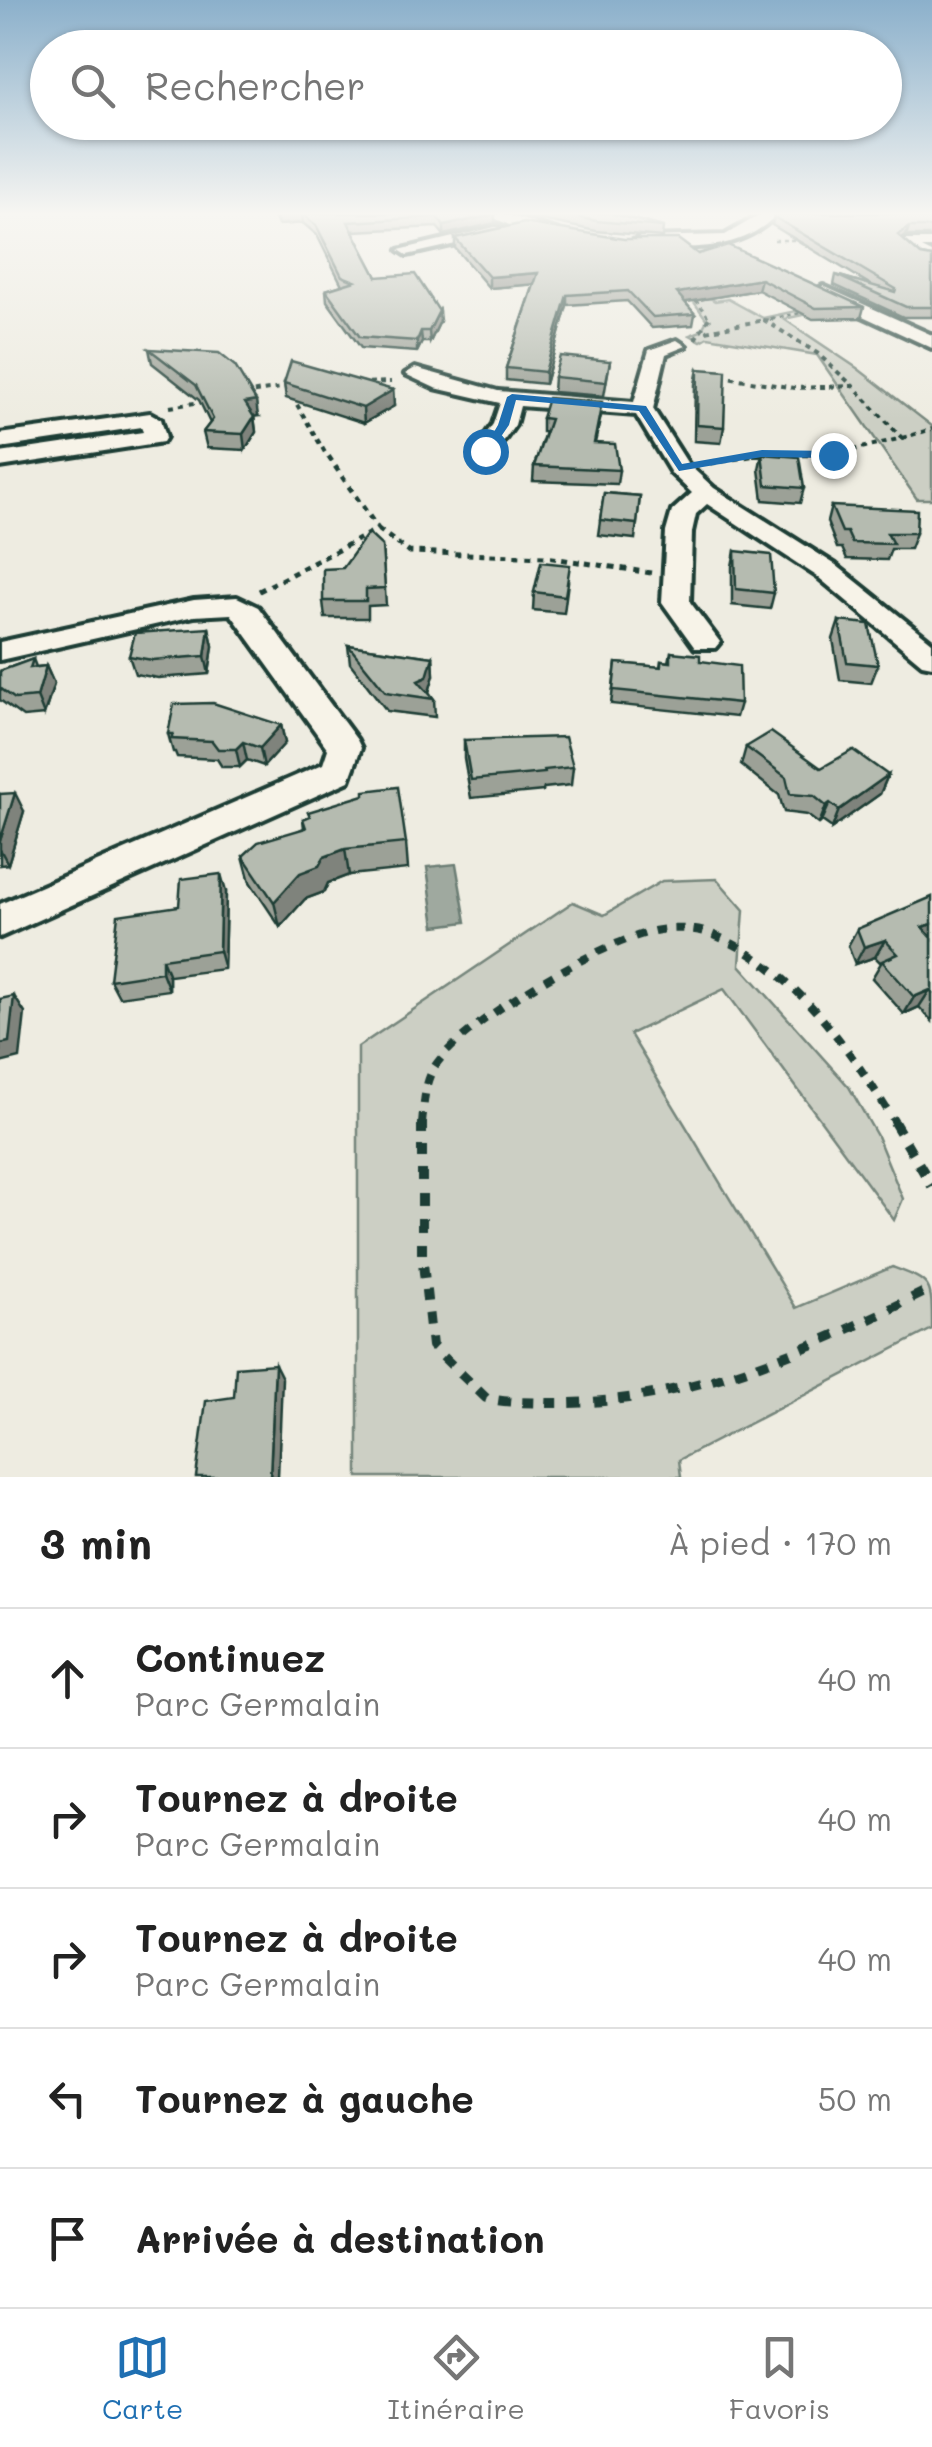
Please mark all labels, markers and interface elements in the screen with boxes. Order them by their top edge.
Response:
search box [30,30,902,140]
icon: search [65,58,120,113]
text: Rechercher [145,60,366,110]
route start [463,429,509,475]
route end [811,433,857,479]
text: 3 min [40,1515,152,1570]
text: À pied · 170 m [668,1521,892,1563]
text: Continuez [135,1632,326,1682]
icon: ahead [40,1651,95,1706]
text: 40 m [818,1657,892,1699]
text: Parc Germalain [135,1682,380,1724]
text: Tournez à droite [135,1772,458,1822]
icon: right [40,1791,95,1846]
text: 40 m [818,1797,892,1839]
text: Parc Germalain [135,1822,380,1864]
text: Tournez à droite [135,1912,458,1962]
icon: right [40,1931,95,1986]
text: 40 m [818,1937,892,1979]
text: Parc Germalain [135,1962,380,2004]
icon: left [40,2071,95,2126]
text: Tournez à gauche [135,2073,474,2123]
text: 50 m [818,2077,892,2119]
icon: arrive [40,2211,95,2266]
text: Arrivée à destination [135,2213,545,2263]
tab: Carte [102,2330,183,2426]
tab: Itinéraire [387,2330,525,2426]
tab: Favoris [729,2330,830,2426]

